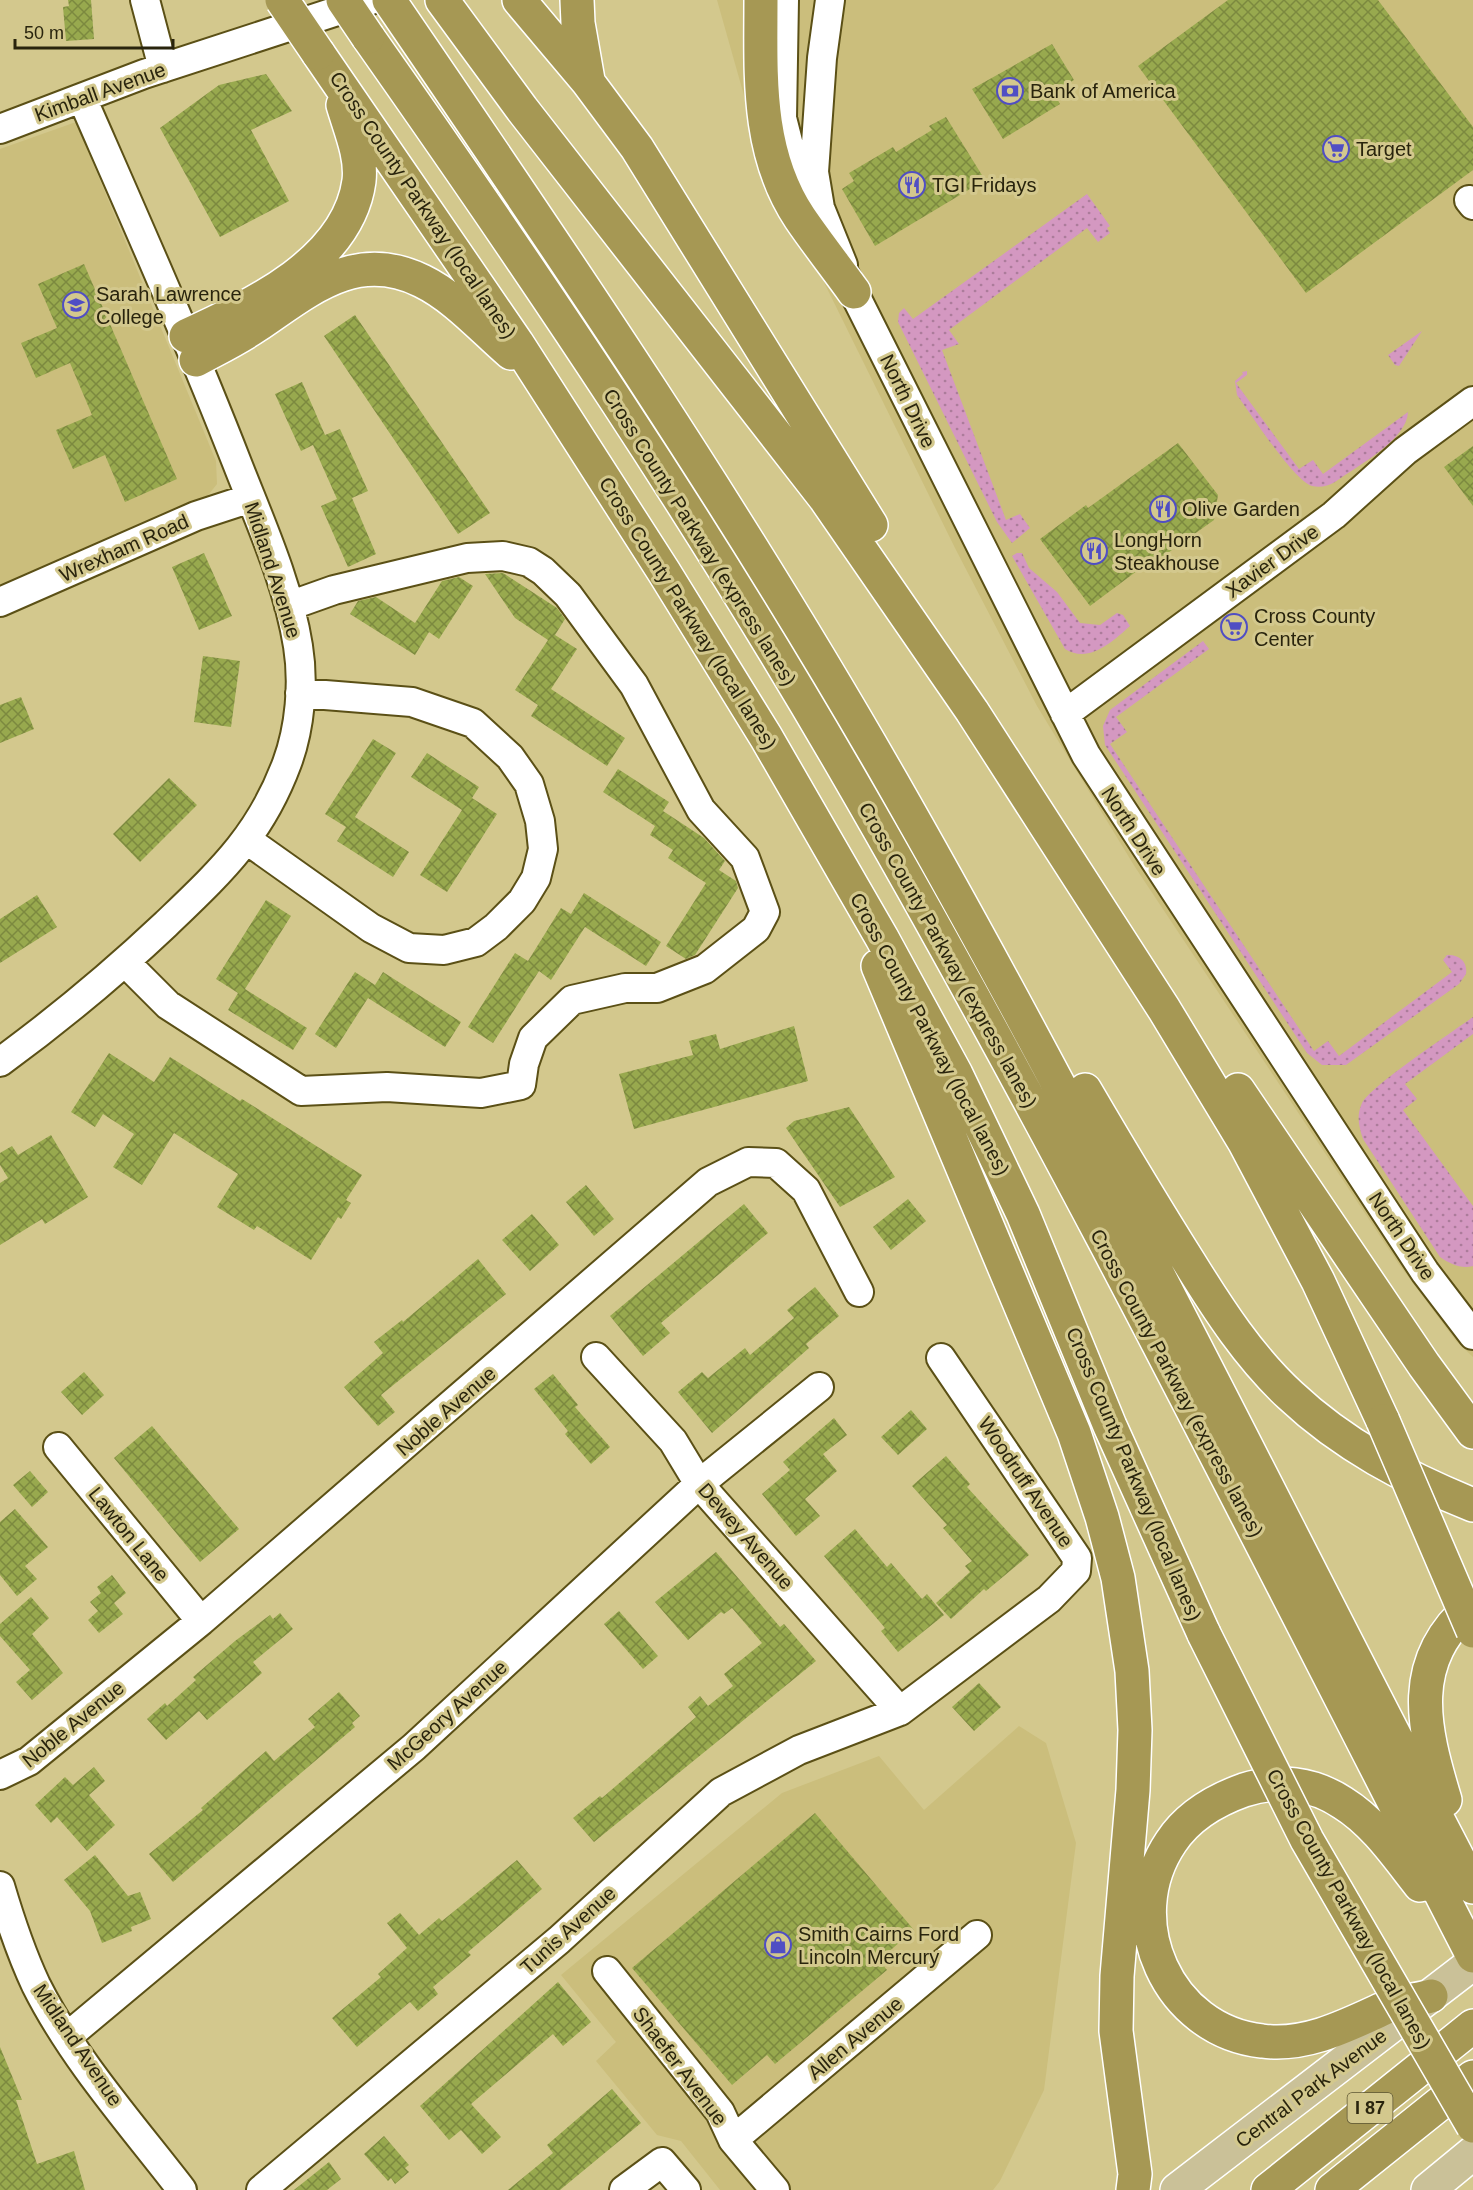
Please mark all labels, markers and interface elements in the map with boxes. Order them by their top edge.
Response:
scale bar [15,12,172,50]
text: 50 m [24,23,64,43]
street label: Kimball Avenue [32,58,168,126]
street label: Cross County Parkway (local lanes) [325,68,521,342]
bank icon: Bank of America [995,76,1025,106]
place label: Bank of America [1030,80,1177,102]
supermarket icon: Target [1321,134,1351,164]
place label: Target [1356,138,1412,160]
restaurant icon: TGI Fridays [897,170,927,200]
place label: TGI Fridays [932,174,1036,196]
place label: Sarah Lawrence College [96,283,242,328]
school or university icon: Sarah Lawrence College [61,290,91,320]
street label: North Drive [876,351,940,451]
street label: Cross County Parkway (express lanes) [599,385,801,689]
street label: Cross County Parkway (local lanes) [595,473,781,753]
restaurant icon: Olive Garden [1148,494,1178,524]
place label: Olive Garden [1182,498,1300,520]
street label: Midland Avenue [241,499,305,641]
street label: Wrexham Road [56,510,192,586]
street label: Xavier Drive [1221,520,1323,602]
place label: LongHorn Steakhouse [1114,529,1220,574]
restaurant icon: LongHorn Steakhouse [1079,536,1109,566]
place label: Cross County Center [1254,605,1375,650]
supermarket icon: Cross County Center [1219,612,1249,642]
street label: North Drive [1097,783,1171,879]
street label: Cross County Parkway (express lanes) [855,798,1041,1112]
street label: Cross County Parkway (local lanes) [846,889,1014,1179]
street label: North Drive [1365,1188,1439,1284]
street label: Cross County Parkway (express lanes) [1086,1225,1268,1541]
street label: Cross County Parkway (local lanes) [1062,1324,1206,1624]
street label: Noble Avenue [392,1362,500,1460]
street label: Woodruff Avenue [974,1413,1078,1551]
street label: Dewey Avenue [694,1479,798,1593]
street label: Lawton Lane [84,1483,174,1585]
street label: McGeory Avenue [383,1656,511,1774]
street label: Noble Avenue [18,1676,128,1772]
street label: Cross County Parkway (local lanes) [1263,1765,1435,2053]
street label: Tunis Avenue [516,1882,620,1978]
place label: Smith Cairns Ford Lincoln Mercury [798,1923,959,1968]
shop icon: Smith Cairns Ford Lincoln Mercury [763,1930,793,1960]
street label: Midland Avenue [29,1980,127,2110]
street label: Allen Avenue [803,1992,907,2084]
street label: Shaefer Avenue [628,2003,732,2129]
street label: Central Park Avenue [1231,2024,1391,2152]
road number: I 87 [1348,2093,1392,2123]

